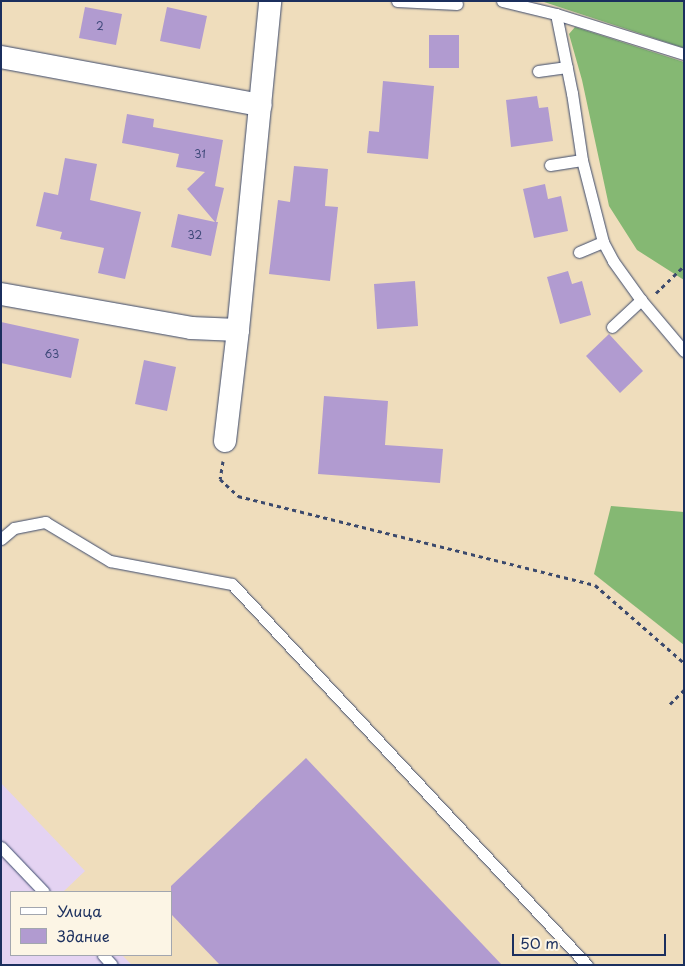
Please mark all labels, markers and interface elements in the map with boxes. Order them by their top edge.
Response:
house number: 2 [96,19,104,33]
house number: 31 [194,147,206,161]
house number: 32 [188,228,202,242]
house number: 63 [45,347,59,361]
legend [10,891,172,956]
text: Улица [57,899,102,922]
text: Здание [57,924,110,947]
scale bar [515,924,669,956]
text: 50 m [520,931,559,954]

